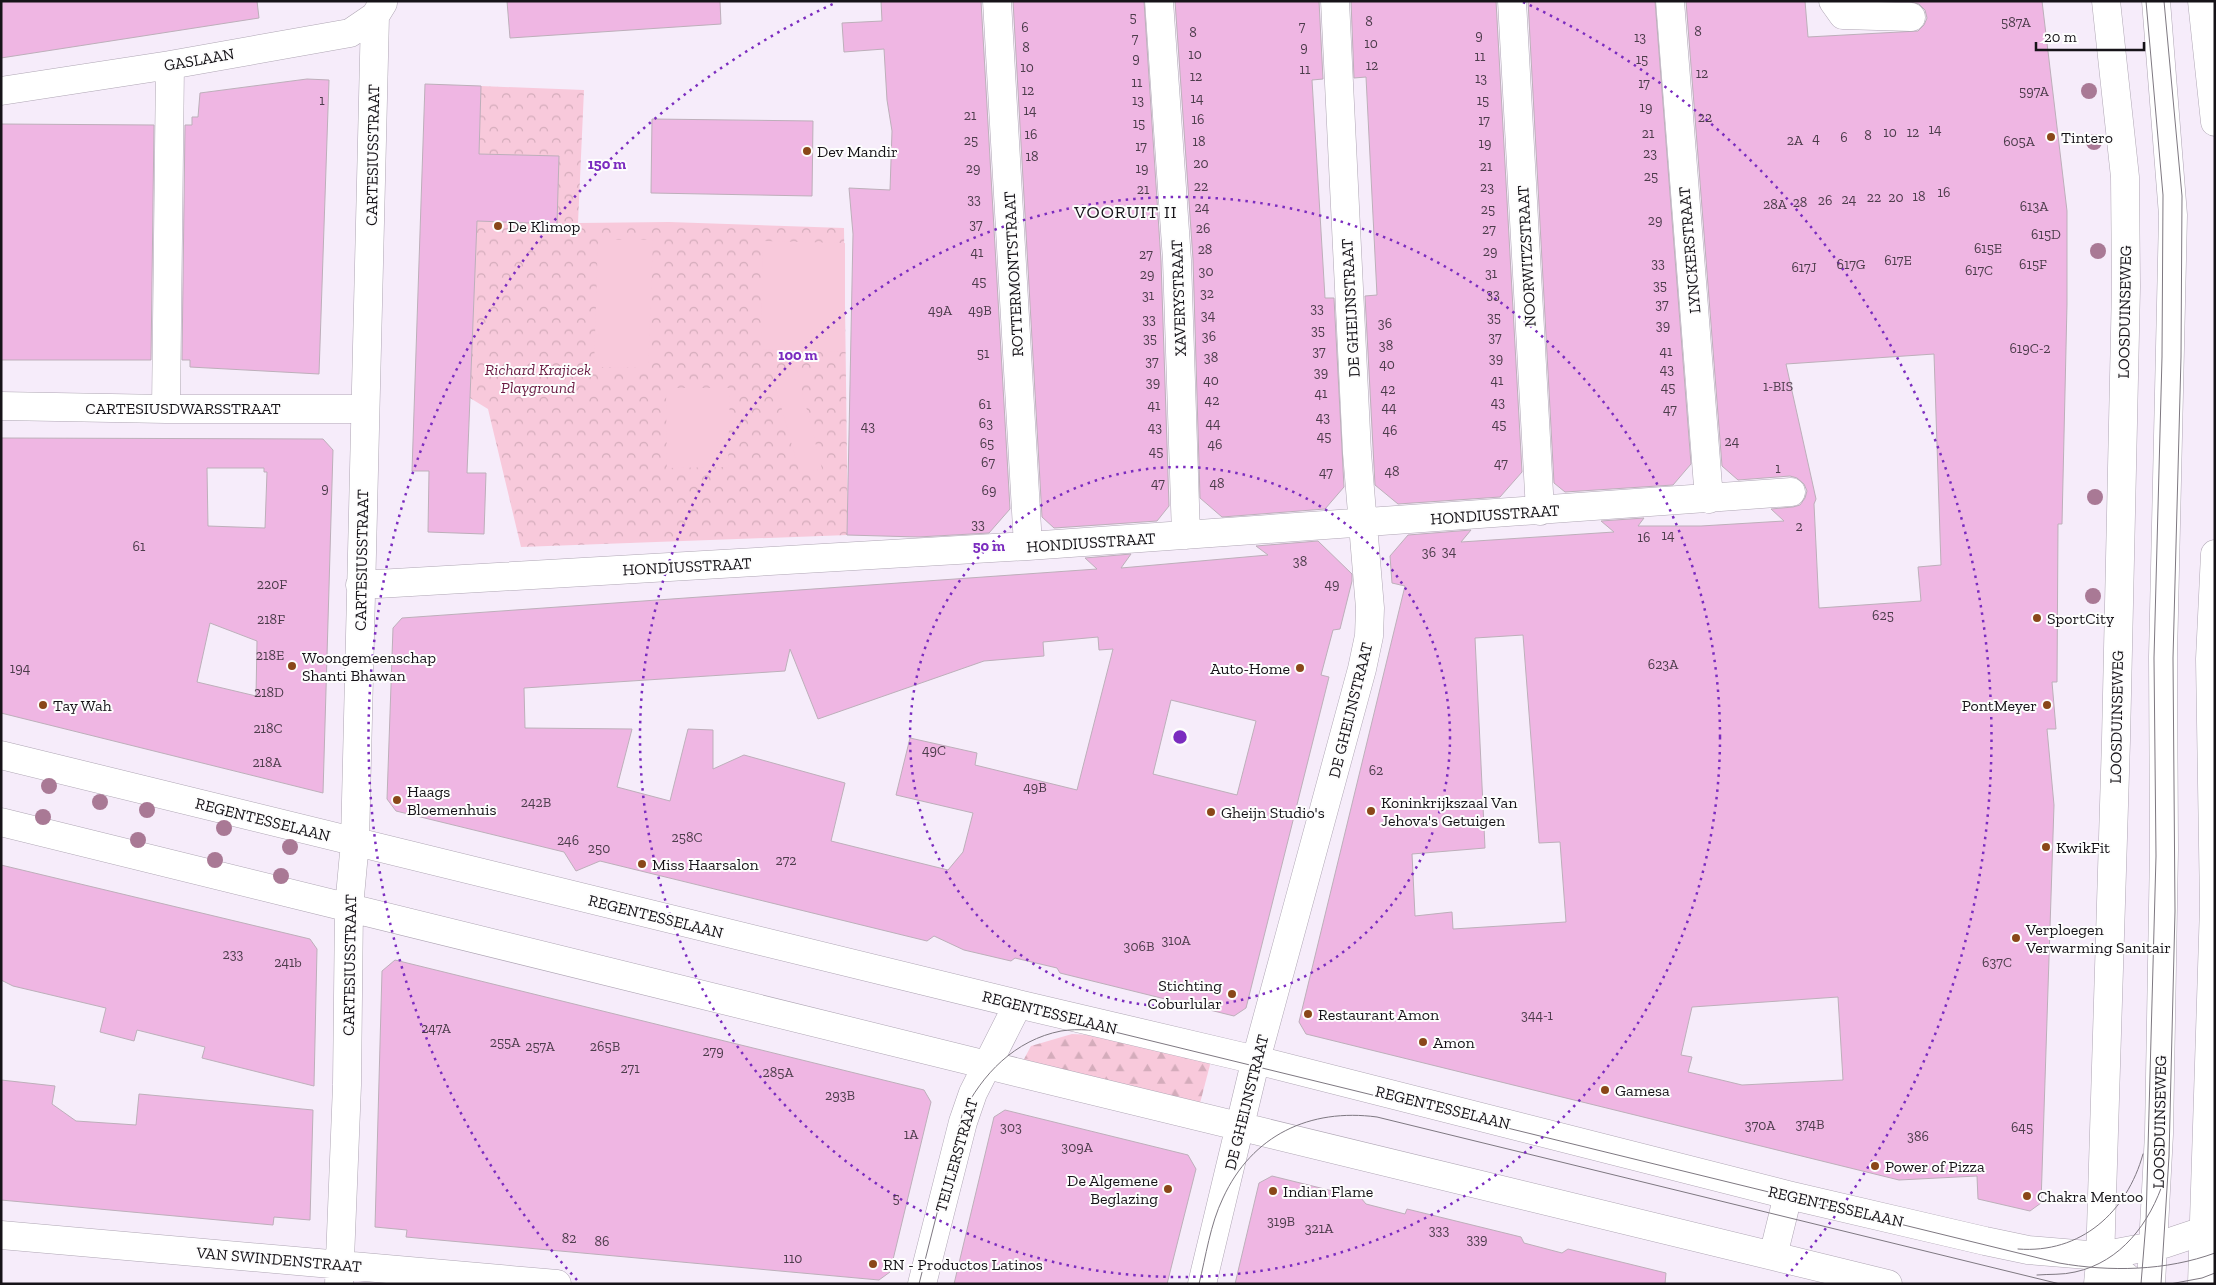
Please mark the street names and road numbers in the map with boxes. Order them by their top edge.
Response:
street label: GASLAAN [162,44,236,75]
street label: CARTESIUSSTRAAT [362,84,383,226]
street label: NOORWITZSTRAAT [1513,185,1540,327]
street label: LYNCKERSTRAAT [1674,186,1705,314]
street label: ROTTERMONTSTRAAT [1000,191,1027,357]
street label: DE GHEIJNSTRAAT [1337,238,1364,378]
street label: XAVERYSTRAAT [1167,239,1190,356]
street label: LOOSDUINSEWEG [2114,245,2135,379]
street label: CARTESIUSDWARSSTRAAT [85,399,281,418]
street label: CARTESIUSSTRAAT [351,489,372,631]
street label: HONDIUSSTRAAT [1430,501,1560,528]
street label: HONDIUSSTRAAT [1026,529,1156,556]
street label: HONDIUSSTRAAT [622,554,752,579]
street label: DE GHEIJNSTRAAT [1324,640,1377,780]
street label: LOOSDUINSEWEG [2106,650,2127,784]
street label: REGENTESSELAAN [193,794,333,846]
street label: REGENTESSELAAN [586,891,726,943]
street label: CARTESIUSSTRAAT [339,894,360,1036]
street label: REGENTESSELAAN [980,987,1120,1039]
street label: DE GHEIJNSTRAAT [1220,1032,1273,1172]
street label: LOOSDUINSEWEG [2149,1055,2170,1189]
street label: REGENTESSELAAN [1373,1082,1513,1134]
street label: TEIJLERSTRAAT [931,1096,982,1214]
street label: REGENTESSELAAN [1766,1182,1906,1231]
street label: VAN SWINDENSTRAAT [195,1243,362,1276]

